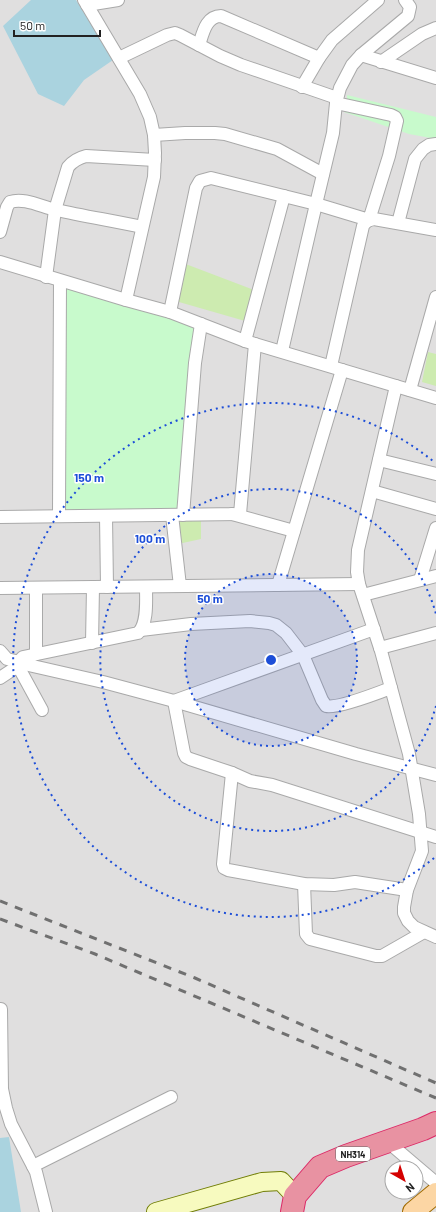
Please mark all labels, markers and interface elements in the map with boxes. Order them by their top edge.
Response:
scale bar [14,12,100,38]
text: 50 m [20,18,45,32]
text: 150 m [74,470,104,484]
text: 100 m [135,531,165,545]
text: 50 m [197,591,223,605]
centre of rings [264,653,278,667]
road number: NH314 [336,1147,370,1161]
north arrow [384,1160,424,1200]
text: N [404,1181,418,1196]

